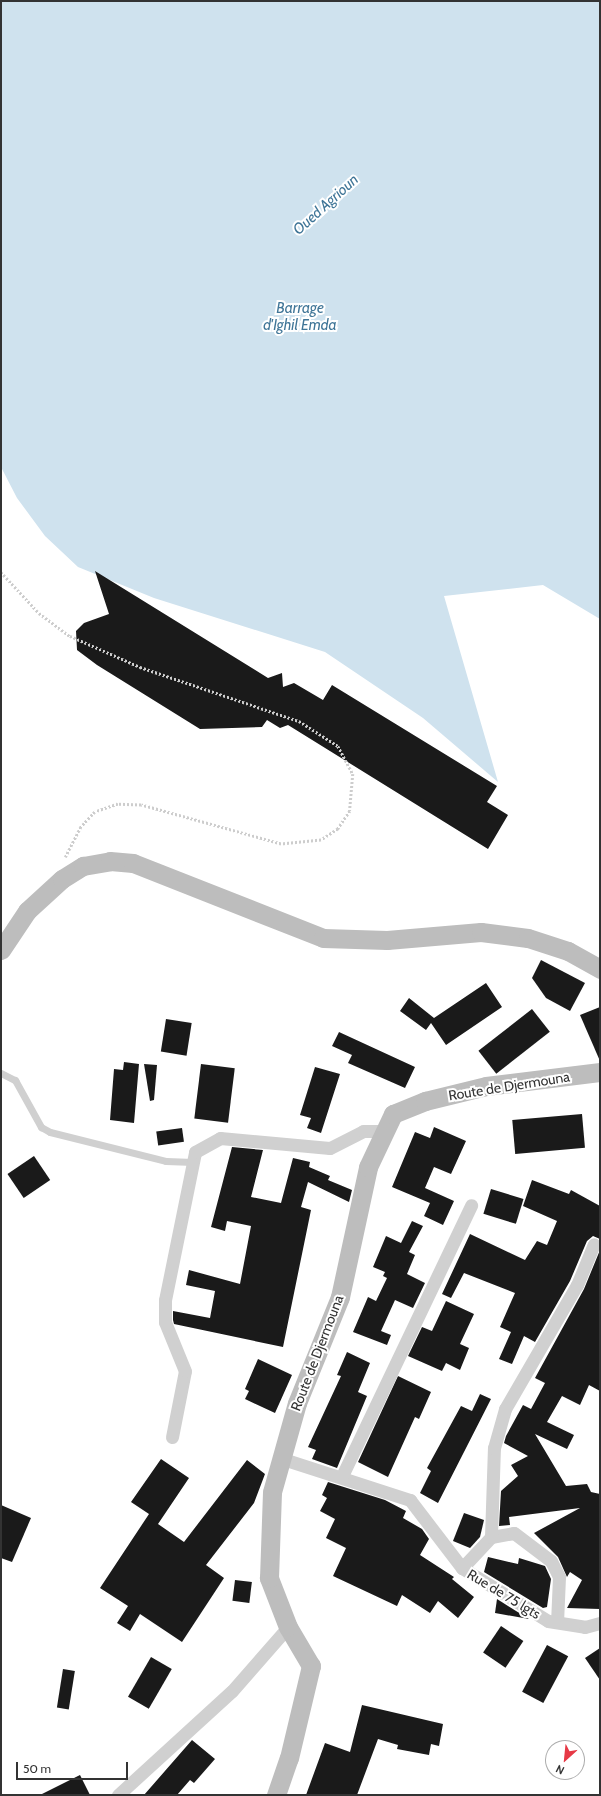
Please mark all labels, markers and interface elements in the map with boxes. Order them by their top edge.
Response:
water label: Oued Agrioun [290,171,362,239]
water label: Barrage d'Ighil Emda [263,299,337,334]
street label: Route de Djermouna [447,1068,571,1104]
street label: Route de Djermouna [287,1293,347,1413]
street label: Rue de 75 lgts [464,1566,544,1622]
north arrow [545,1740,585,1780]
scale bar [18,1754,130,1780]
text: 50 m [23,1761,51,1776]
text: N [553,1762,567,1778]

